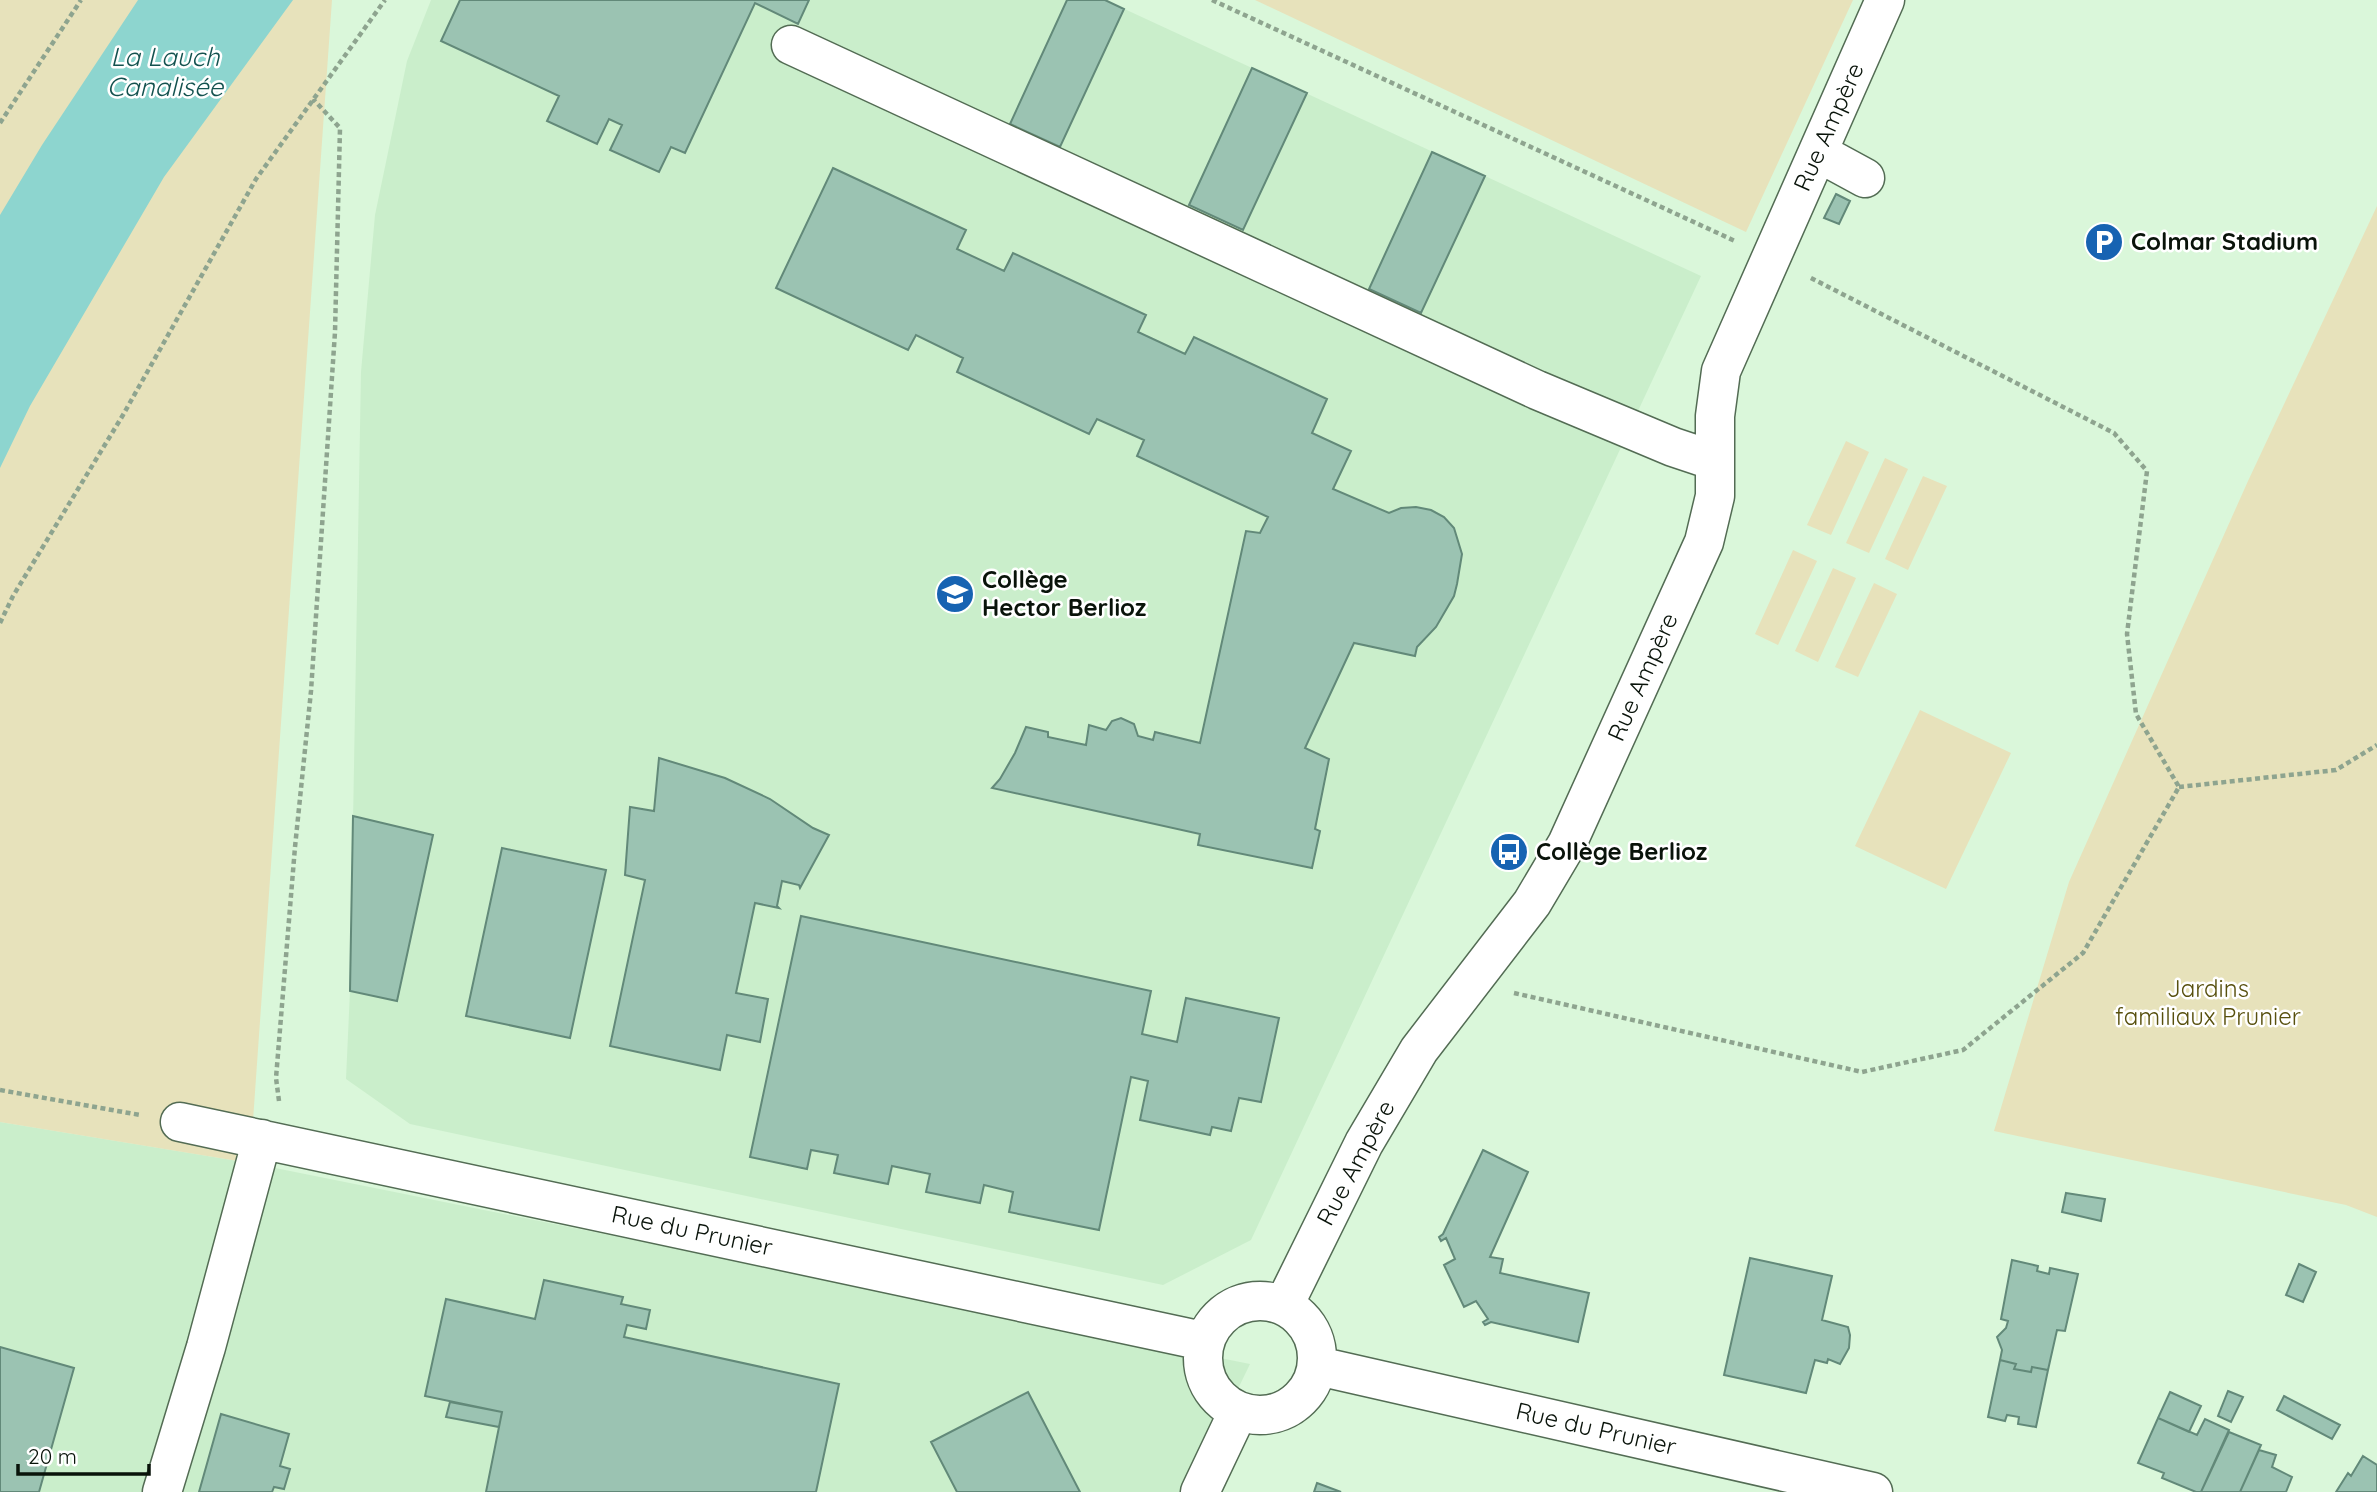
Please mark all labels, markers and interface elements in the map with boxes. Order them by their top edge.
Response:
water label: La Lauch Canalisée [107,40,225,103]
street label: Rue Ampère [1786,58,1870,195]
parking icon: Colmar Stadium [2083,221,2125,263]
place label: Colmar Stadium [2131,226,2318,256]
place label: Collège Hector Berlioz [982,564,1147,622]
school or university icon: Collège Hector Berlioz [934,573,976,615]
street label: Rue Ampère [1600,608,1684,745]
bus stop icon: Collège Berlioz [1488,831,1530,873]
place label: Collège Berlioz [1536,836,1708,866]
park label: Jardins familiaux Prunier [2115,973,2301,1031]
street label: Rue Ampère [1310,1095,1401,1230]
street label: Rue du Prunier [609,1198,775,1262]
street label: Rue du Prunier [1513,1395,1679,1461]
scale bar [18,1432,149,1476]
text: 20 m [28,1443,77,1469]

